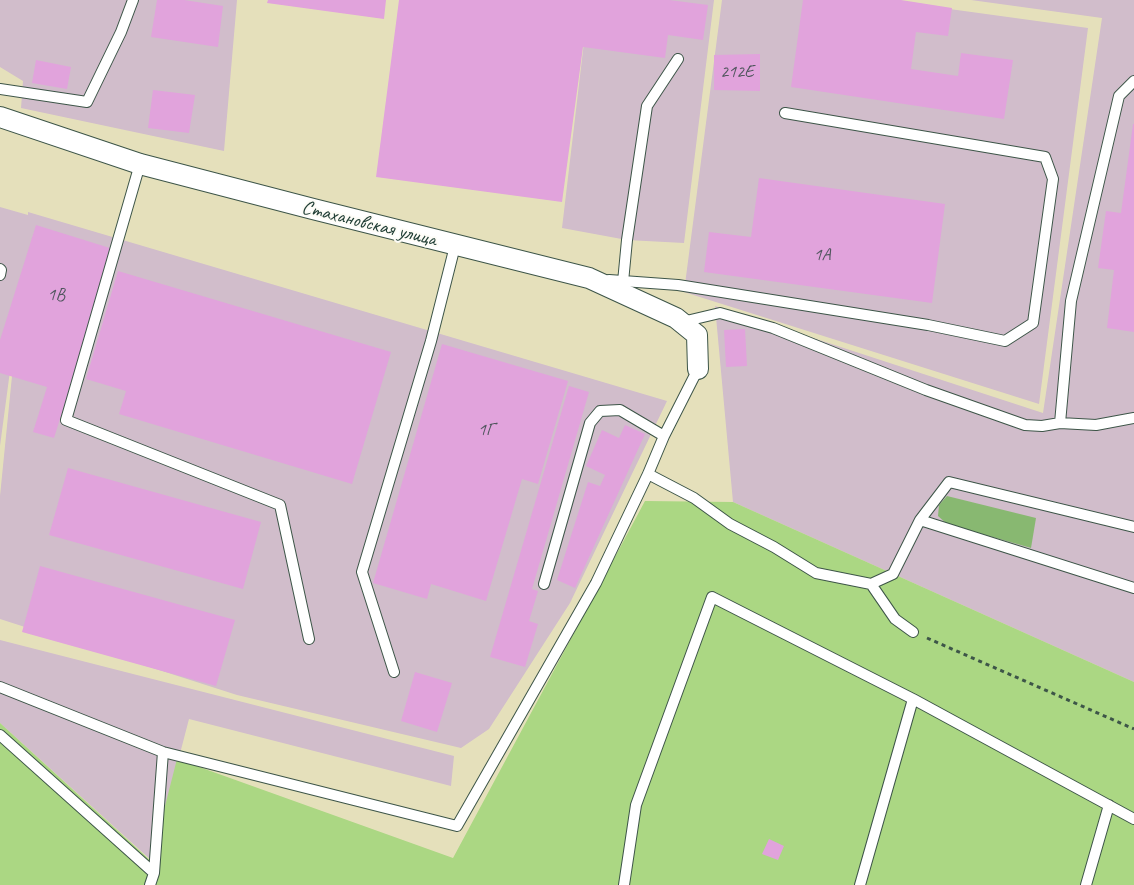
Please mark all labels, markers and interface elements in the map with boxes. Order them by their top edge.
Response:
house number: 212Е [720,61,754,83]
street label: Стахановская улица [299,196,439,252]
house number: 1А [813,244,831,266]
house number: 1В [47,284,65,306]
house number: 1Г [478,419,494,441]

